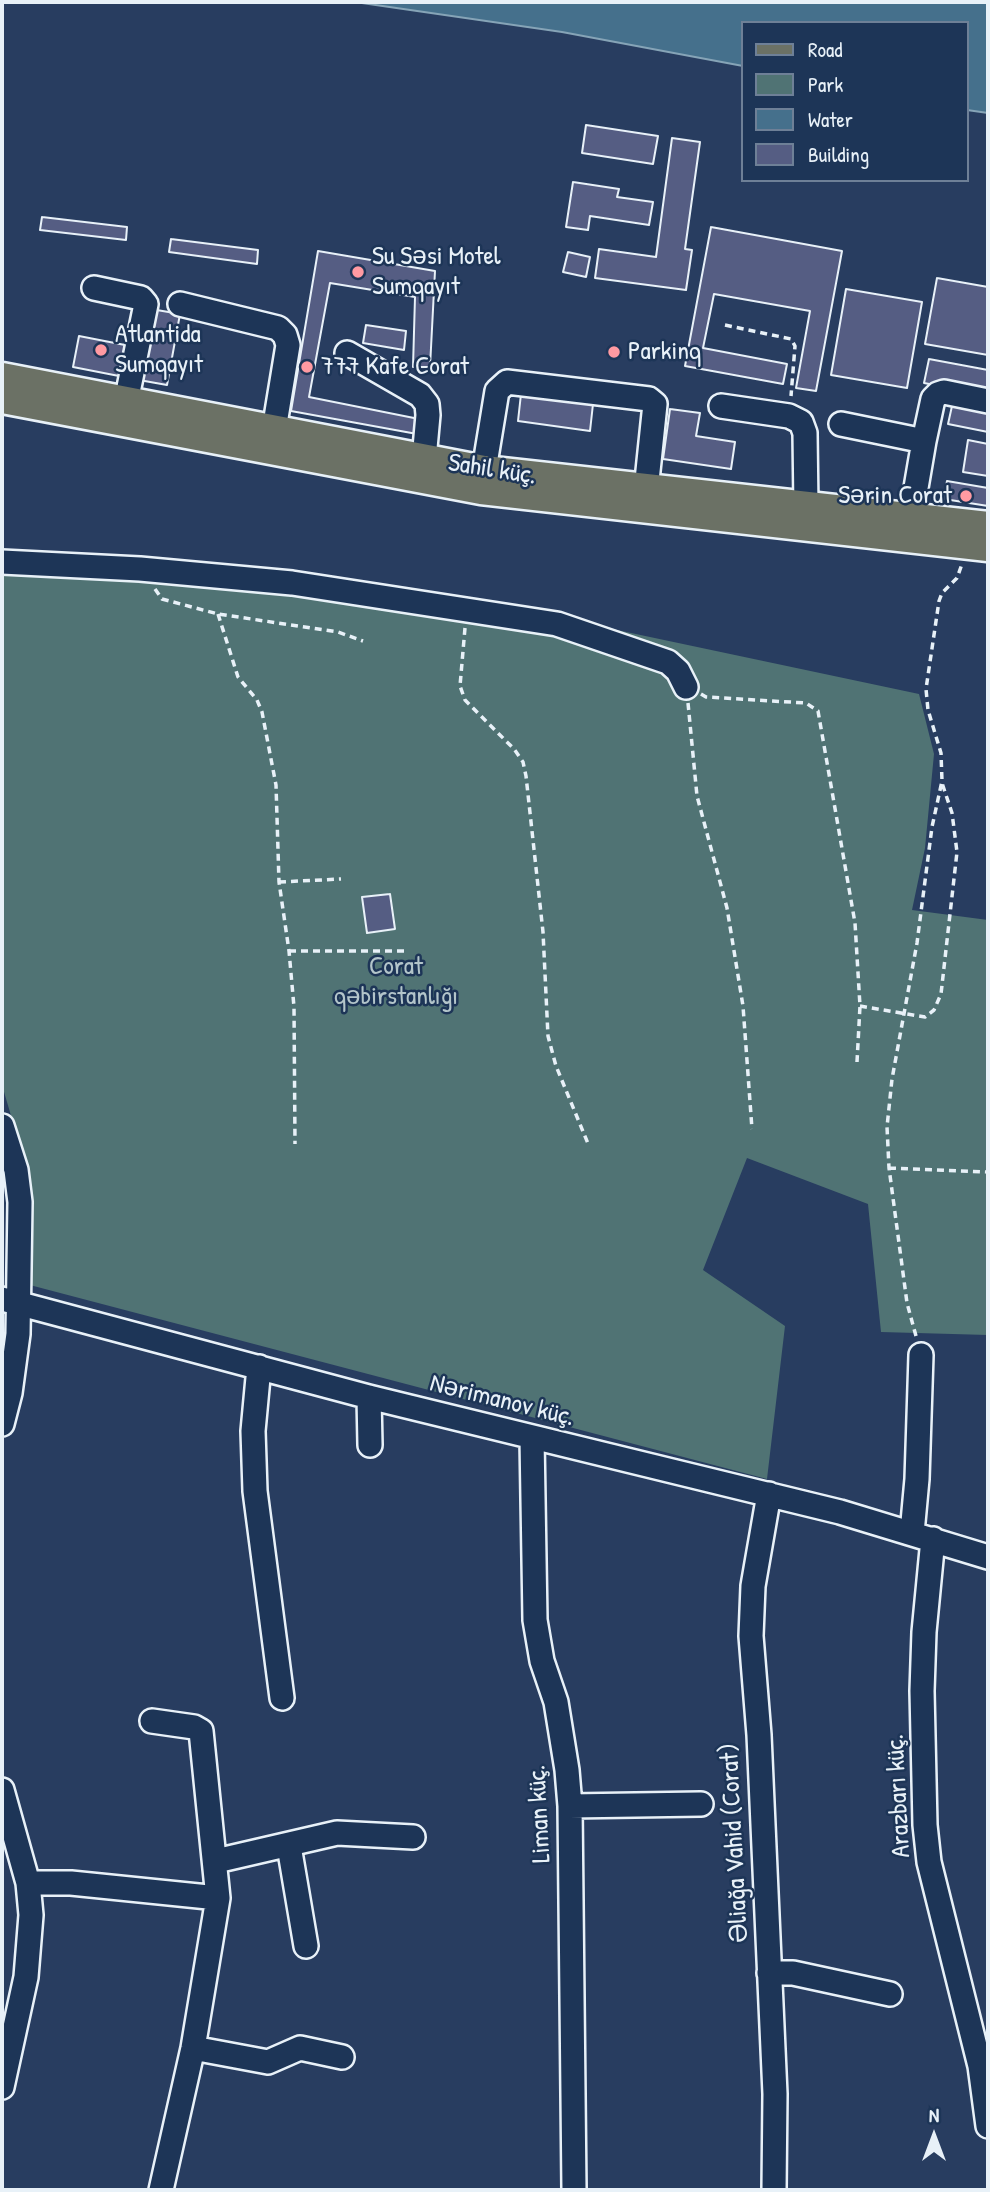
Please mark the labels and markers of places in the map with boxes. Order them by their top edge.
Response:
place label: Su Səsi Motel Sumqayıt [372,241,501,302]
marker: Su Səsi Motel Sumqayıt [350,264,366,280]
place label: Atlantida Sumqayıt [115,319,203,380]
place label: Parkinq [628,336,701,368]
marker: Atlantida Sumqayıt [93,342,109,358]
marker: Parkinq [606,344,622,360]
place label: 777 Kafe Corat [321,351,469,383]
marker: 777 Kafe Corat [299,359,315,375]
place label: Sərin Corat [838,480,952,512]
marker: Sərin Corat [958,488,974,504]

